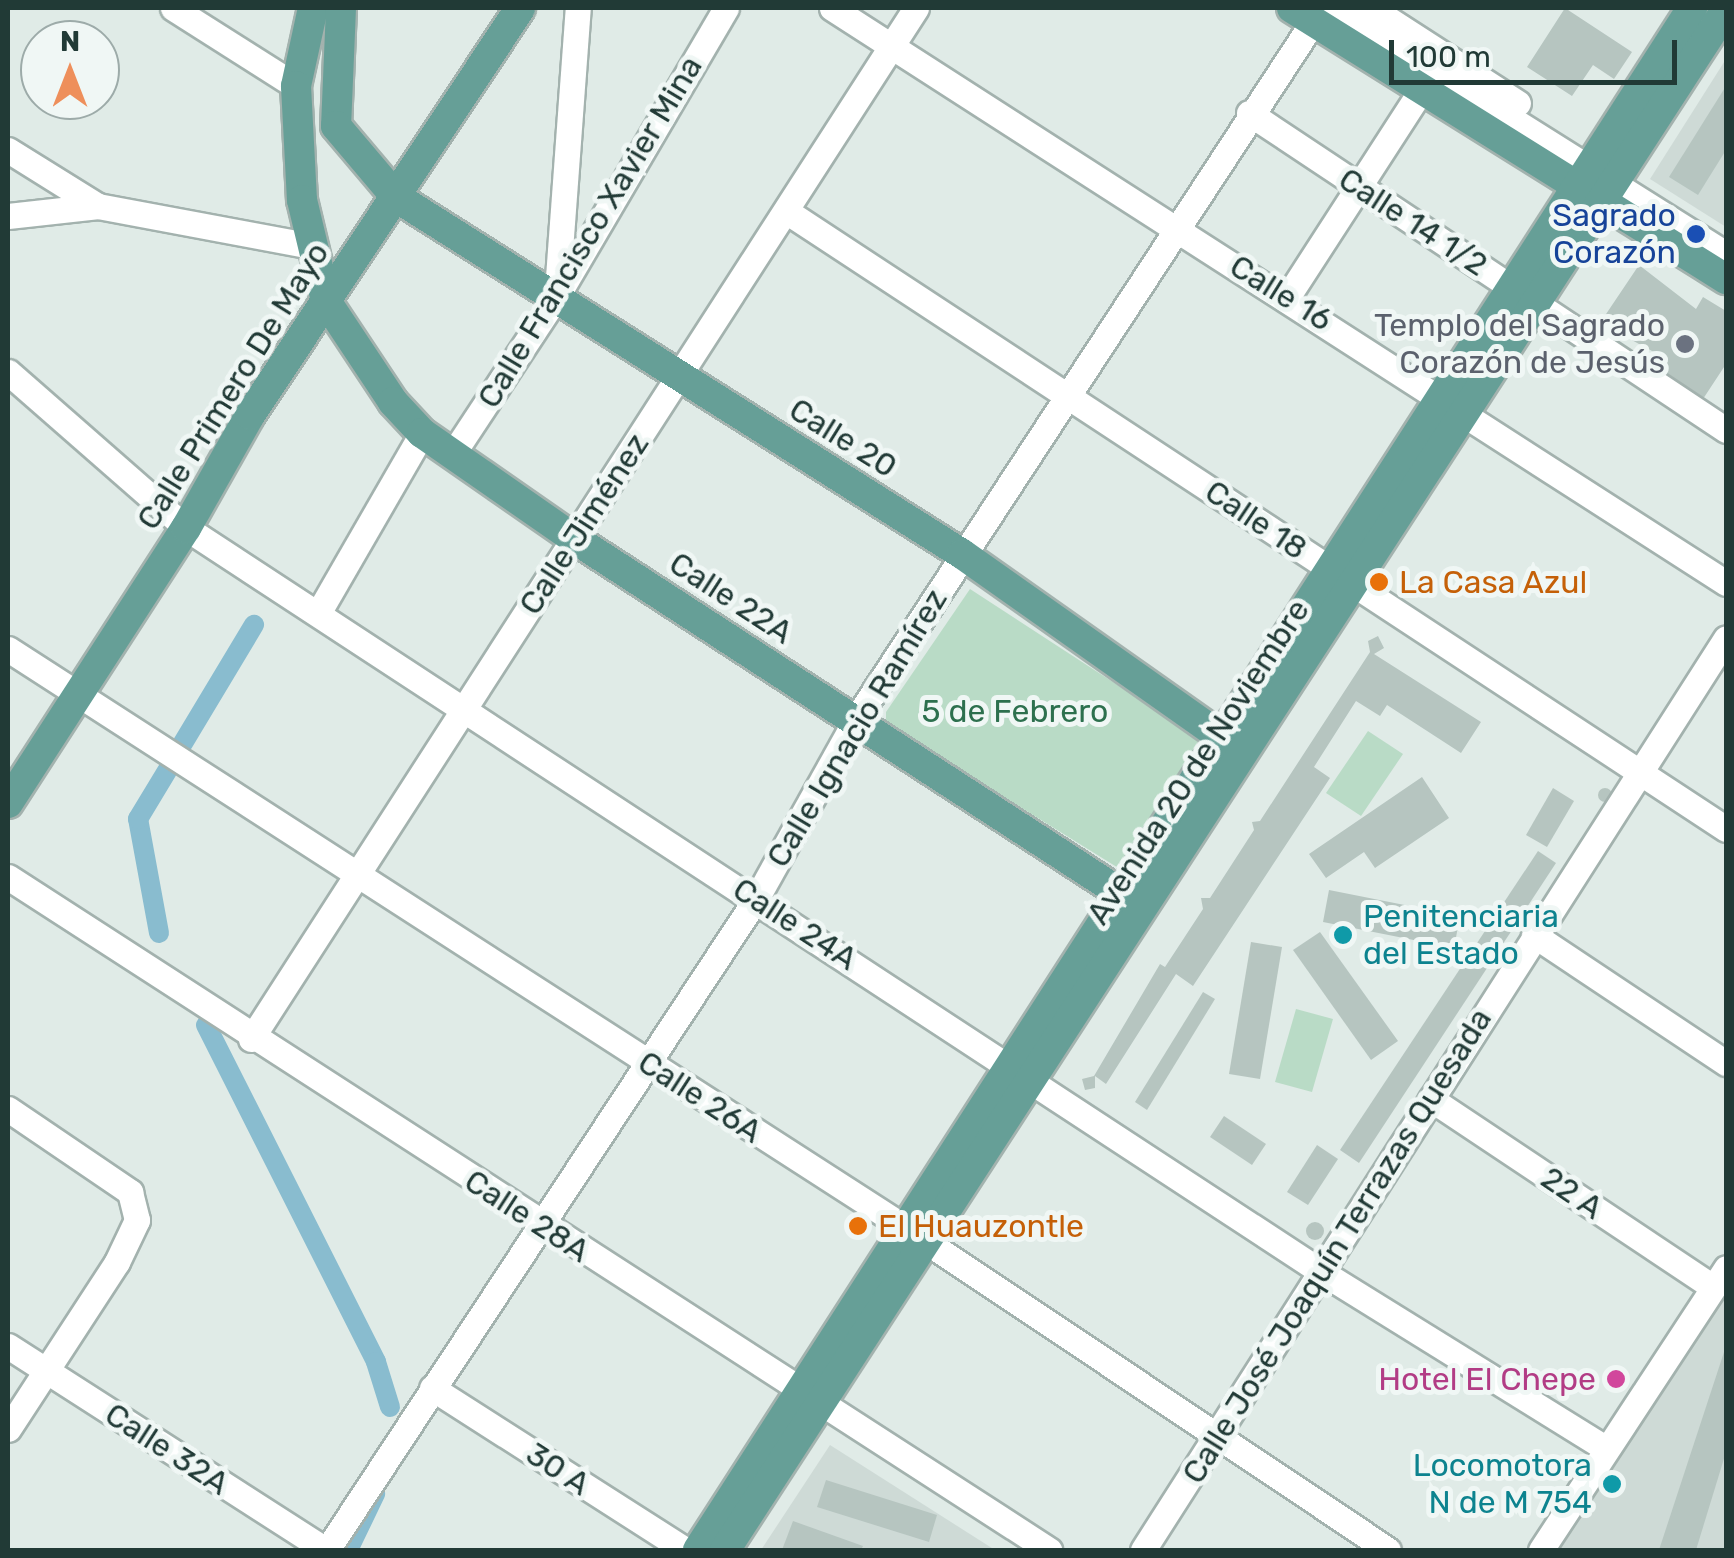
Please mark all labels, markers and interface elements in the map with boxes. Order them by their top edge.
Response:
north arrow [20,20,120,120]
scale bar [1394,20,1682,82]
text: N [60,25,80,58]
text: 100 m [1406,39,1491,75]
street label: Calle Francisco Xavier Mina [469,49,711,415]
street label: Calle 14 1/2 [1332,160,1494,284]
place label: Sagrado Corazón [1552,197,1676,272]
marker: Sagrado Corazón [1685,223,1707,245]
street label: Calle Primero De Mayo [129,235,337,537]
street label: Calle 16 [1223,247,1339,339]
place label: Templo del Sagrado Corazón de Jesús [1374,307,1665,382]
marker: Templo del Sagrado Corazón de Jesús [1674,333,1696,355]
street label: Calle 20 [782,390,904,486]
street label: Calle Jiménez [511,426,657,622]
street label: Calle 18 [1198,472,1314,568]
street label: Calle 22A [662,544,800,652]
place label: La Casa Azul [1399,563,1588,601]
marker: La Casa Azul [1368,571,1390,593]
street label: Calle Ignacio Ramírez [759,582,955,874]
street label: Avenida 20 de Noviembre [1079,592,1317,932]
park label: 5 de Febrero [922,692,1108,730]
street label: Calle 24A [726,870,864,978]
place label: Penitenciaria del Estado [1363,898,1559,973]
marker: Penitenciaria del Estado [1332,924,1354,946]
street label: Calle José Joaquín Terrazas Quesada [1174,1001,1500,1491]
street label: Calle 26A [631,1043,769,1151]
street label: 22 A [1534,1158,1610,1228]
street label: Calle 28A [457,1162,597,1270]
place label: El Huauzontle [878,1207,1084,1245]
marker: El Huauzontle [847,1215,869,1237]
place label: Hotel El Chepe [1378,1360,1596,1398]
marker: Hotel El Chepe [1605,1368,1627,1390]
street label: Calle 32A [98,1395,236,1503]
street label: 30 A [519,1434,597,1504]
place label: Locomotora N de M 754 [1413,1447,1592,1522]
marker: Locomotora N de M 754 [1601,1473,1623,1495]

